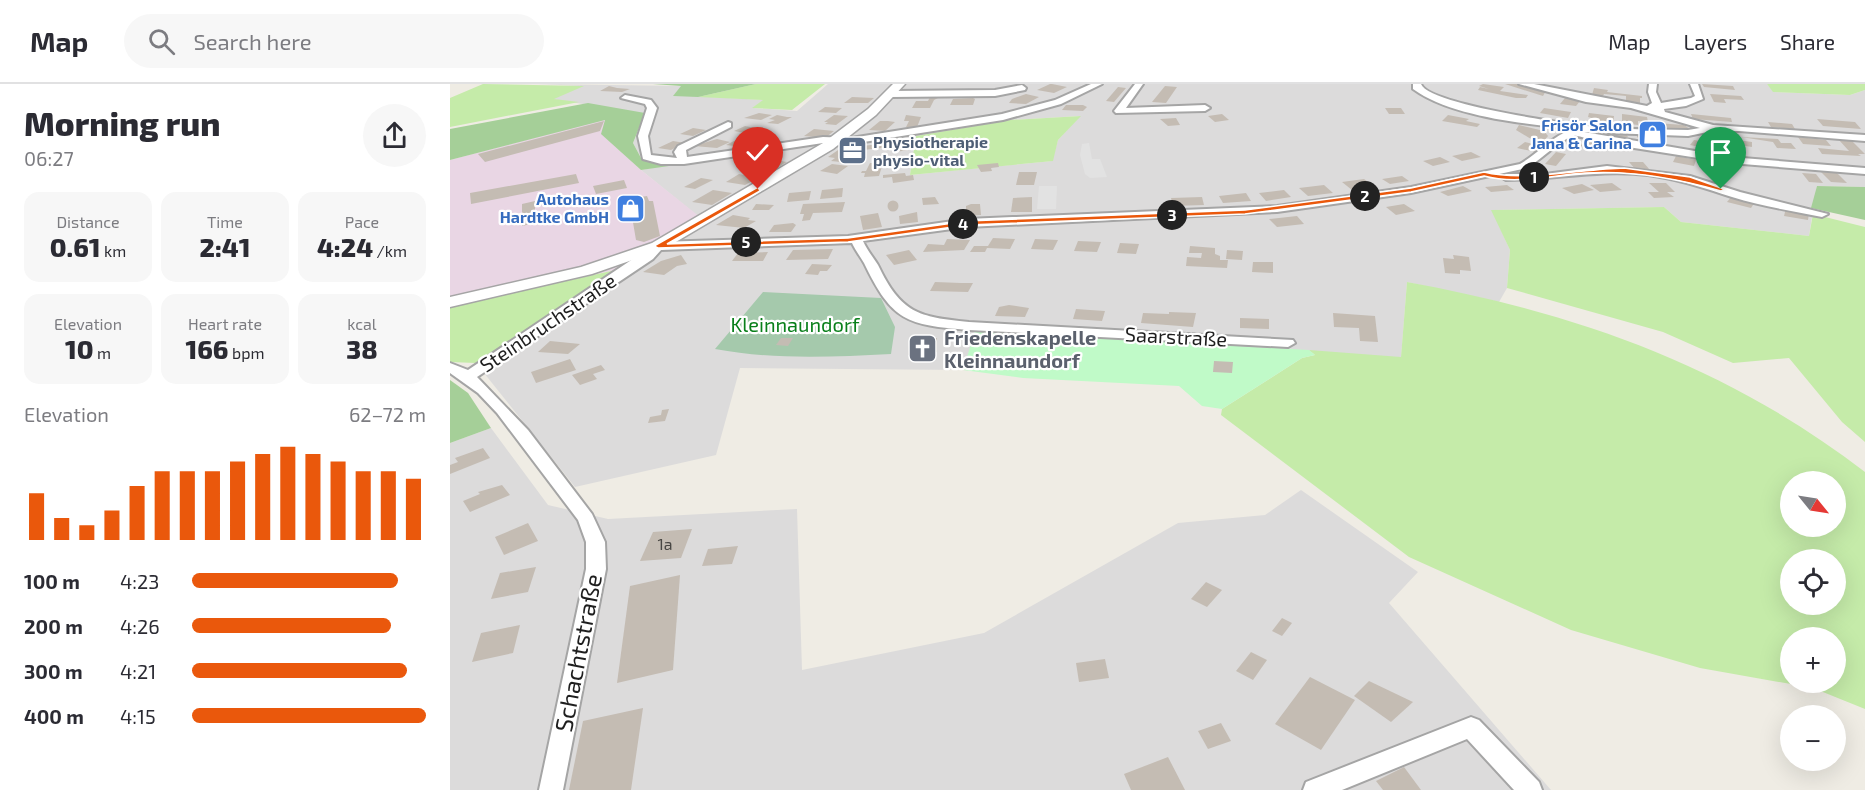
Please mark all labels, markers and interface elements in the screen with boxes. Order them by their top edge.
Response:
search box [124,14,544,68]
text: Map [30,24,88,58]
icon: search [145,25,178,58]
text: Search here [193,28,312,54]
text: Map [1608,29,1650,54]
text: Layers [1683,29,1747,54]
text: Share [1780,29,1835,54]
text: Morning run [24,103,221,143]
button: share [363,104,426,167]
place label: Frisör Salon Jana & Carina [1531,115,1632,152]
shop icon: Frisör Salon Jana & Carina [1637,118,1669,150]
pin [732,127,783,189]
pin [1695,127,1746,189]
place label: Physiotherapie physio-vital [873,132,988,170]
office icon: Physiotherapie physio-vital [836,135,868,167]
icon: check [741,136,774,169]
icon: arrive [1704,136,1737,169]
text: 06:27 [24,146,74,170]
pin: 1 [1519,162,1549,192]
text: 1 [1531,167,1537,186]
pin: 2 [1350,181,1380,211]
text: 2 [1360,186,1370,205]
place label: Autohaus Hardtke GmbH [500,189,609,226]
shop icon: Autohaus Hardtke GmbH [614,192,646,224]
pin: 3 [1157,200,1187,230]
text: 3 [1167,205,1177,224]
pin: 4 [948,209,978,239]
text: Distance [56,212,120,231]
text: Time [207,212,243,231]
text: Pace [345,212,379,231]
text: 4 [958,214,968,233]
pin: 5 [731,227,761,257]
text: 0.61 [50,231,100,262]
text: 2:41 [200,231,250,262]
text: 4:24 [317,231,373,262]
text: 5 [742,232,750,251]
text: km [100,241,126,260]
text: /km [373,241,407,260]
street label: Steinbruchstraße [475,268,620,377]
park label: Kleinnaundorf [730,312,860,336]
text: Elevation [54,314,122,333]
text: Heart rate [188,314,262,333]
text: kcal [347,314,377,333]
street label: Saarstraße [1124,321,1228,351]
place label: Friedenskapelle Kleinnaundorf [944,325,1096,372]
text: 10 [65,333,93,364]
text: 166 [186,333,228,364]
text: 38 [346,333,378,364]
church icon: Friedenskapelle Kleinnaundorf [907,333,939,365]
text: m [93,343,111,362]
text: bpm [228,343,264,362]
text: Elevation [24,402,109,426]
text: 62–72 m [349,402,426,426]
north arrow [1780,471,1846,537]
map controls [1780,471,1846,771]
house number: 1a [657,534,673,553]
button: locate [1780,549,1846,615]
text: 100 m [24,569,80,593]
text: 4:23 [120,569,159,593]
street label: Schachtstraße [548,571,607,734]
text: 200 m [24,614,83,638]
text: 4:26 [120,614,160,638]
button: + [1780,627,1846,693]
text: 300 m [24,659,83,683]
text: 4:21 [120,659,156,683]
text: 400 m [24,704,84,728]
text: 4:15 [120,704,156,728]
button: − [1780,705,1846,771]

